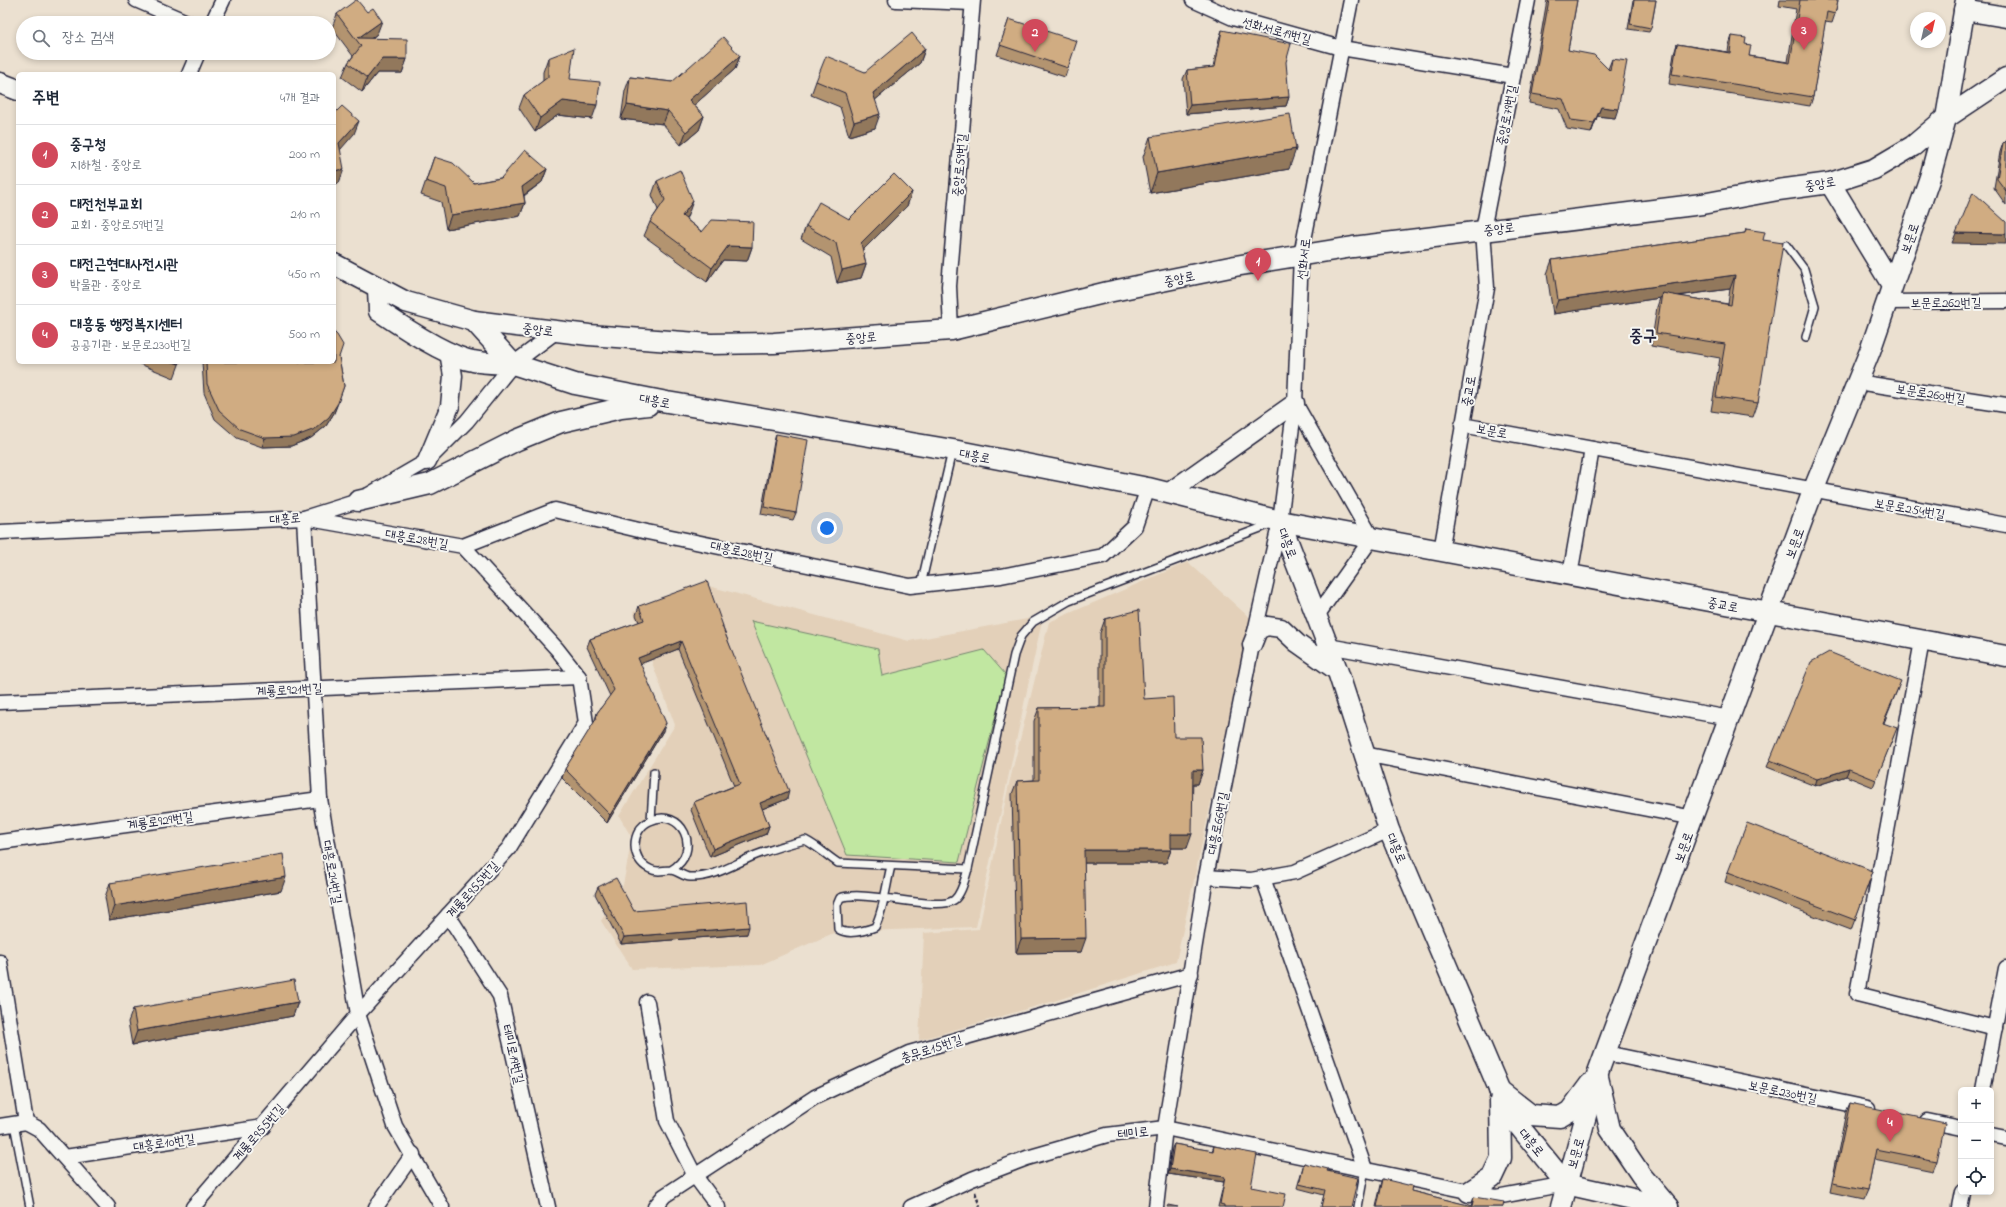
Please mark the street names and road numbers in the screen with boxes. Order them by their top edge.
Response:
street label: 선화서로19번길 [1240,13,1313,50]
street label: 중앙로79번길 [1492,83,1523,147]
street label: 중앙로59번길 [948,133,973,198]
street label: 중앙로 [1803,172,1837,197]
street label: 중앙로 [1482,218,1516,241]
street label: 보문로 [1896,221,1925,256]
street label: 선화서로 [1293,237,1316,281]
street label: 중앙로 [1162,267,1197,292]
street label: 보문로262번길 [1911,294,1981,313]
street label: 중앙로 [521,319,555,342]
street label: 중앙로 [845,328,877,349]
street label: 중교로 [1457,374,1482,408]
street label: 보문로260번길 [1895,380,1967,409]
street label: 대흥로 [637,389,672,414]
street label: 보문로 [1474,419,1509,444]
street label: 대흥로 [957,444,992,469]
street label: 보문로254번길 [1873,494,1947,525]
street label: 대흥로 [269,509,301,530]
street label: 대흥로28번길 [384,525,450,554]
street label: 대흥로 [1272,525,1301,562]
street label: 보문로 [1781,526,1810,562]
street label: 대흥로28번길 [709,537,775,568]
street label: 중교로 [1705,593,1740,618]
street label: 계룡로921번길 [255,679,323,702]
street label: 대흥로66번길 [1203,790,1234,856]
street label: 계룡로929번길 [126,807,195,836]
street label: 대흥로 [1381,830,1410,867]
street label: 보문로 [1670,830,1699,866]
street label: 대흥로24번길 [317,839,346,905]
street label: 계룡로955번길 [442,857,504,923]
street label: 테미로19번길 [496,1023,529,1086]
street label: 충무로15번길 [898,1031,965,1068]
street label: 보문로230번길 [1747,1076,1819,1109]
street label: 계룡로955번길 [229,1100,290,1166]
street label: 테미로 [1117,1122,1150,1145]
street label: 대흥로 [1513,1125,1548,1161]
street label: 대흥로10번길 [132,1130,196,1157]
street label: 보문로 [1563,1136,1590,1171]

